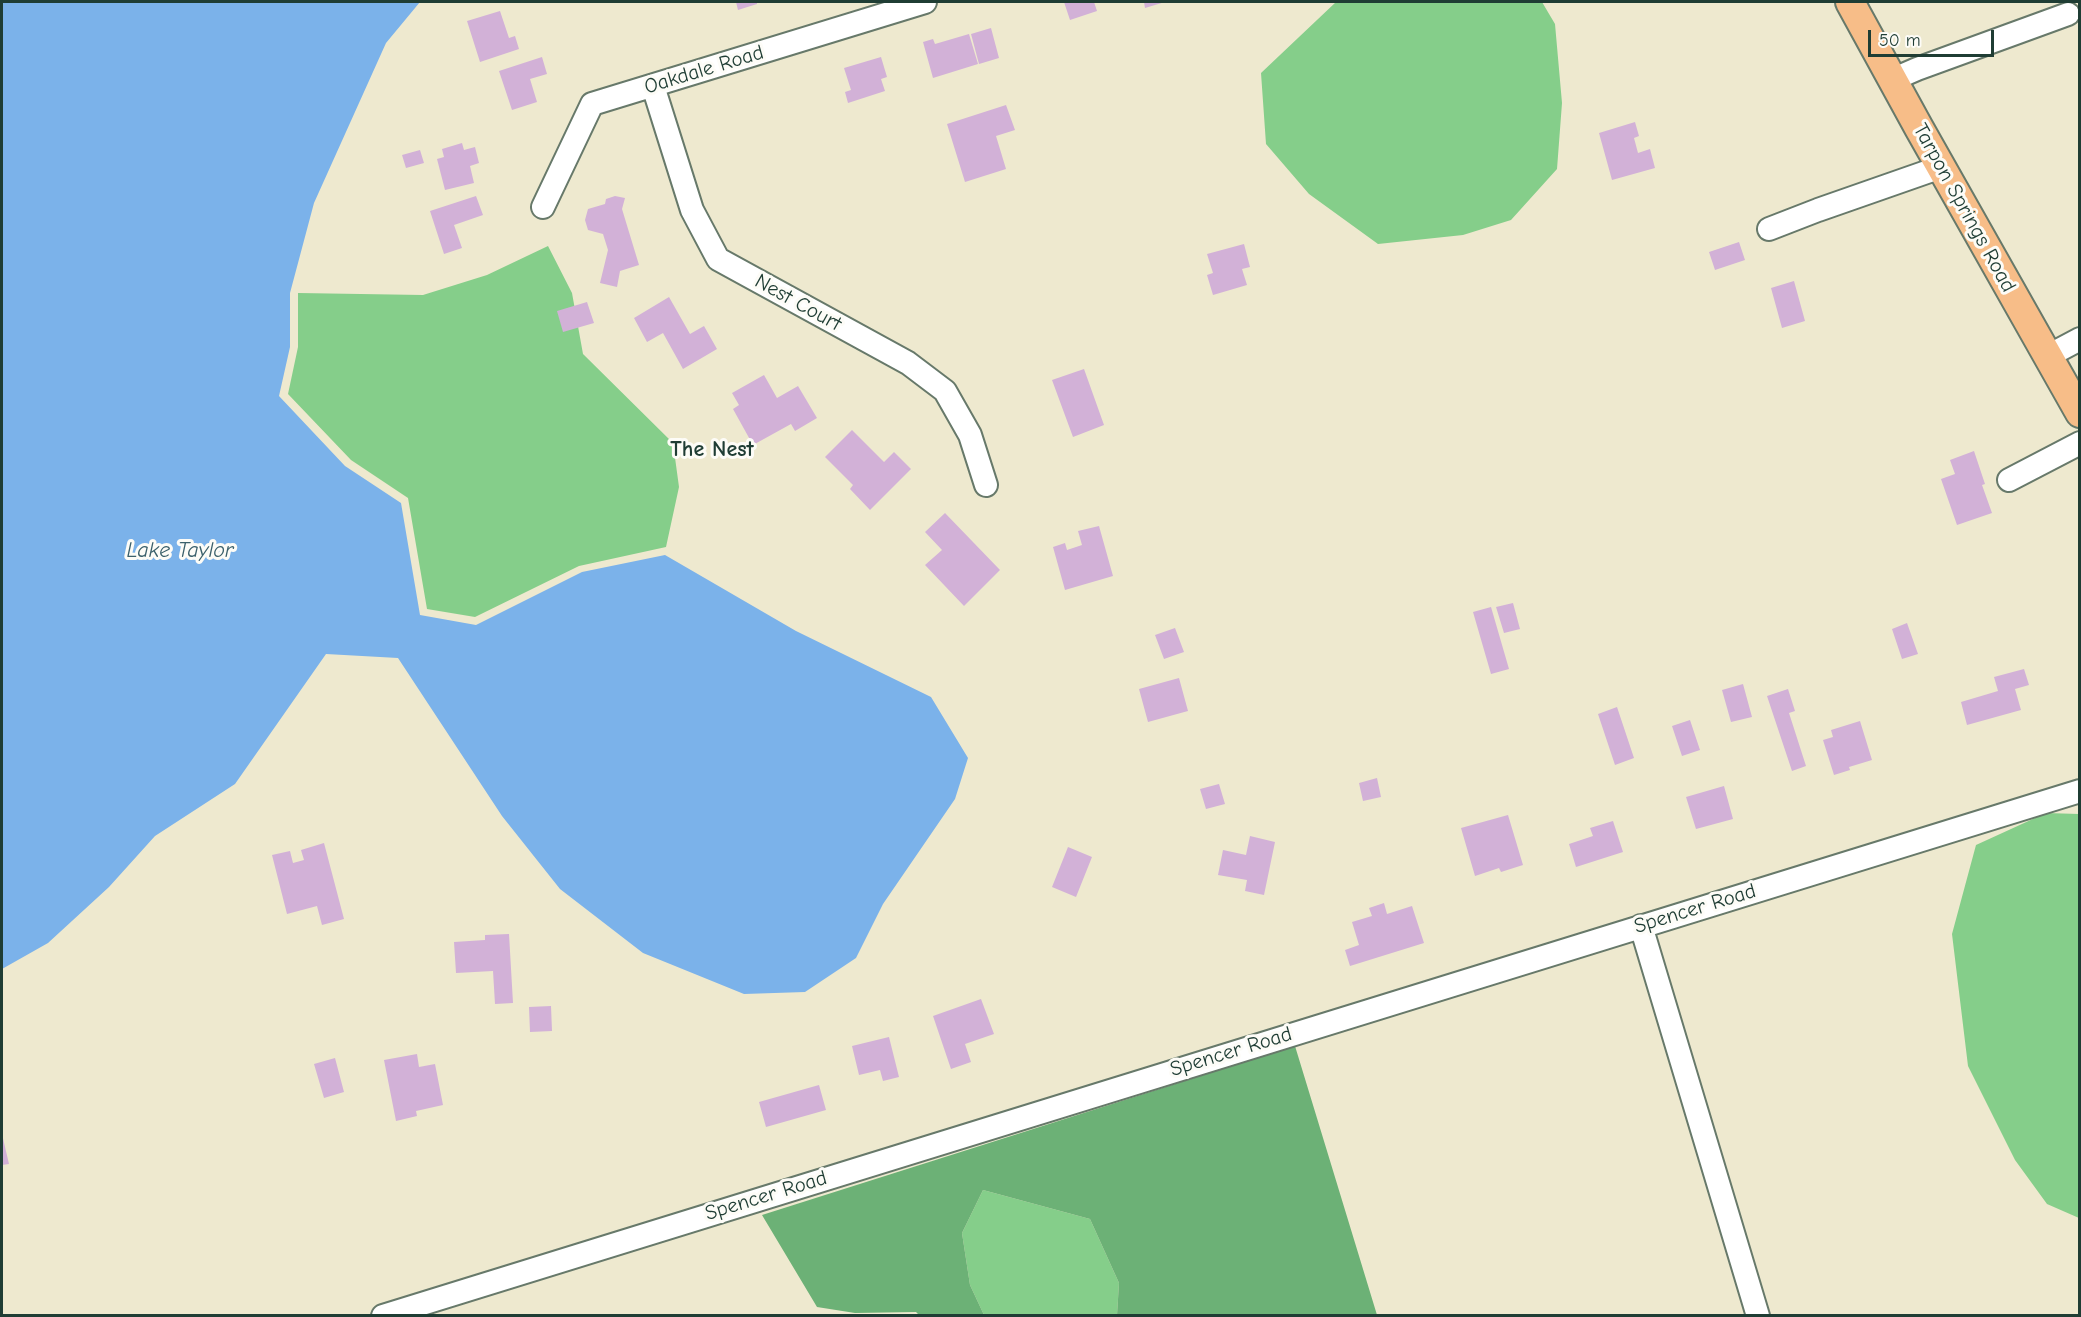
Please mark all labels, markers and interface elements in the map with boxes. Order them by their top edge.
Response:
scale bar [1871,18,1997,56]
text: 50 m [1879,30,1921,51]
street label: Oakdale Road [641,40,767,100]
street label: Tarpon Springs Road [1907,119,2021,297]
street label: Nest Court [750,269,846,337]
district label: The Nest [670,437,754,463]
water label: Lake Taylor [126,538,234,564]
street label: Spencer Road [1631,879,1759,939]
street label: Spencer Road [1167,1022,1295,1082]
street label: Spencer Road [702,1166,830,1226]

